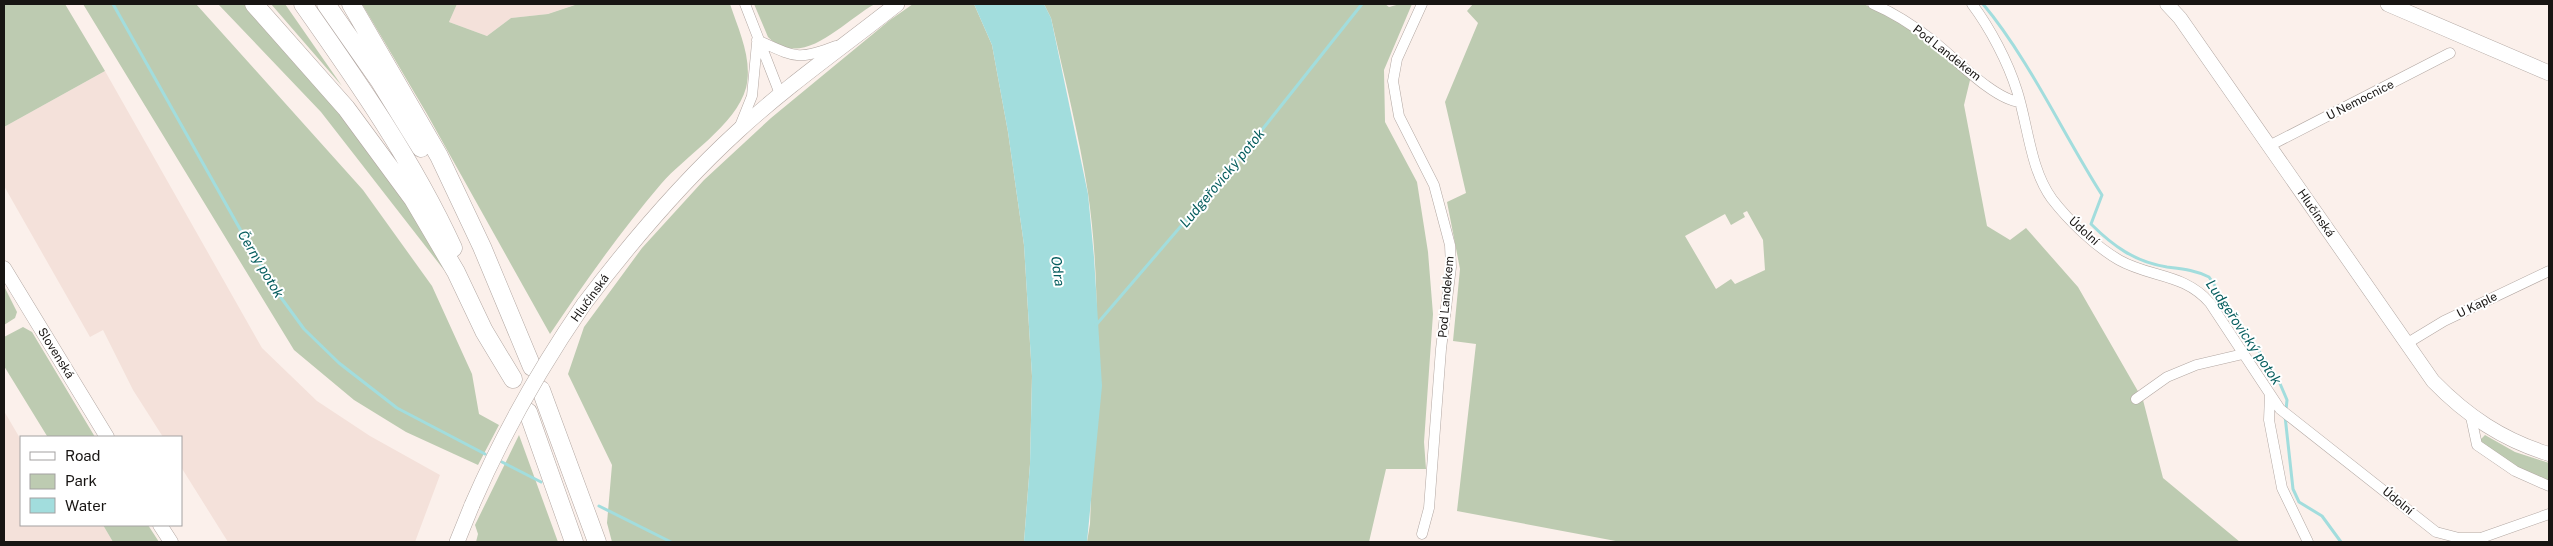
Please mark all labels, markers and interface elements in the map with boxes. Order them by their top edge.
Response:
street label: Pod Landekem [1910,22,1984,84]
street label: U Nemocnice [2324,77,2396,123]
water label: Ludgeřovický potok [1176,125,1268,230]
street label: Hlučínská [2294,186,2338,240]
street label: Údolní [2066,214,2103,249]
water label: Černý potok [235,227,288,301]
water label: Odra [1048,255,1068,287]
street label: Pod Landekem [1435,255,1457,339]
street label: Hlučínská [568,272,612,324]
water label: Ludgeřovický potok [2203,276,2285,388]
street label: U Kaple [2454,289,2500,321]
street label: Slovenská [35,325,77,381]
legend [20,436,182,526]
text: Road [65,447,101,464]
text: Park [65,472,97,489]
street label: Údolní [2380,484,2417,518]
text: Water [65,497,107,514]

